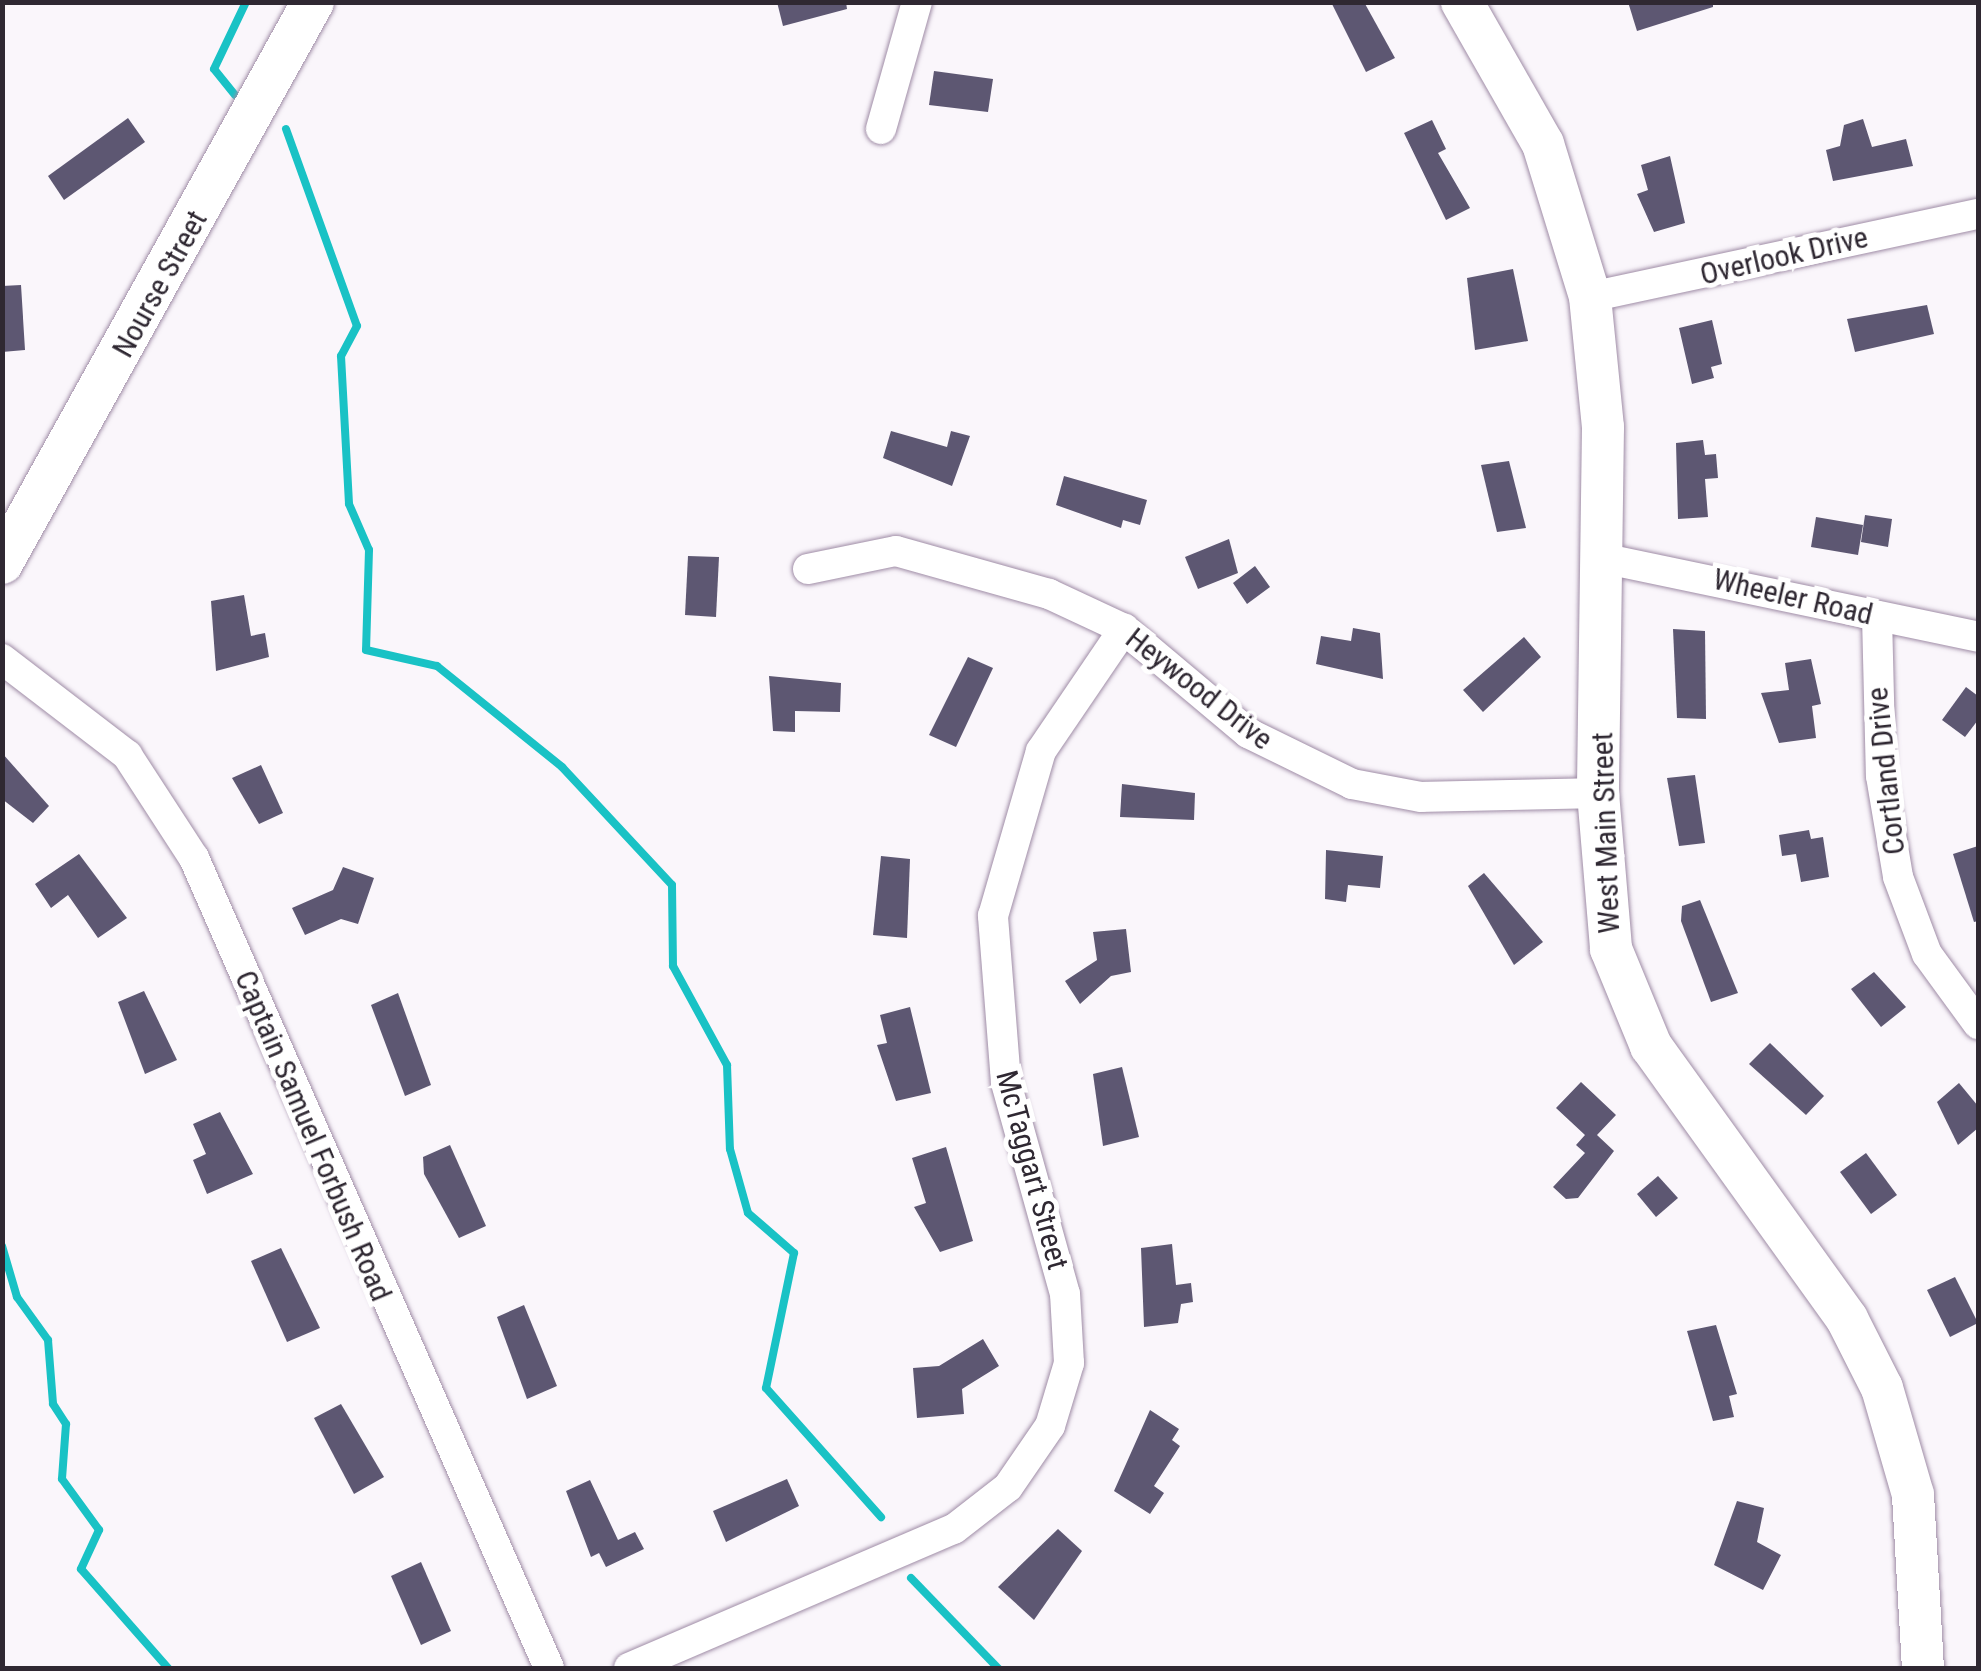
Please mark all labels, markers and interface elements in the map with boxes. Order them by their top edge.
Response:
street label: Nourse Street [105,204,215,364]
street label: Overlook Drive [1697,219,1871,293]
street label: Wheeler Road [1710,561,1876,633]
street label: Heywood Drive [1118,621,1280,757]
street label: Cortland Drive [1859,685,1913,857]
street label: West Main Street [1584,732,1628,934]
street label: Captain Samuel Forbush Road [227,965,399,1307]
street label: McTaggart Street [988,1066,1076,1274]

